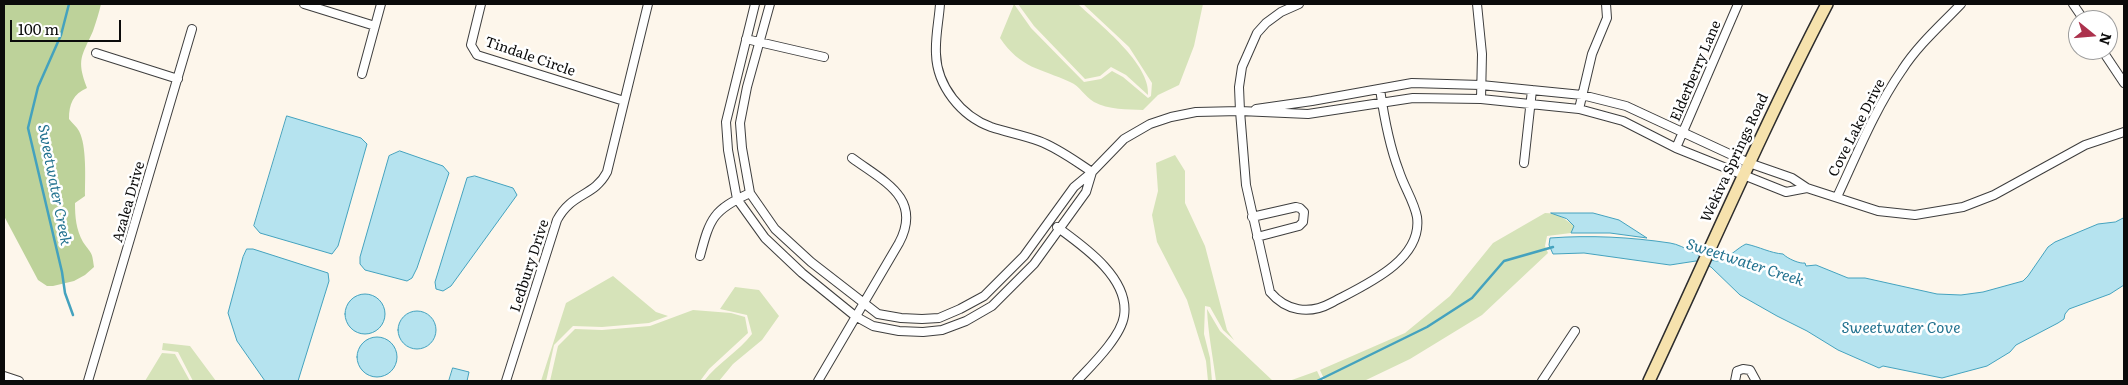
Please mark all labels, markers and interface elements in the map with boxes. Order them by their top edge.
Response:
scale bar [12,10,124,42]
north arrow [2068,10,2118,60]
text: 100 m [18,17,59,40]
street label: Elderberry Lane [1667,18,1725,124]
text: N [2095,31,2118,48]
street label: Tindale Circle [483,34,577,80]
street label: Cove Lake Drive [1825,76,1889,180]
street label: Wekiva Springs Road [1698,91,1772,225]
water label: Sweetwater Creek [33,123,75,247]
street label: Azalea Drive [109,160,149,244]
street label: Ledbury Drive [507,218,553,314]
water label: Sweetwater Creek [1684,235,1806,291]
water label: Sweetwater Cove [1842,320,1960,338]

